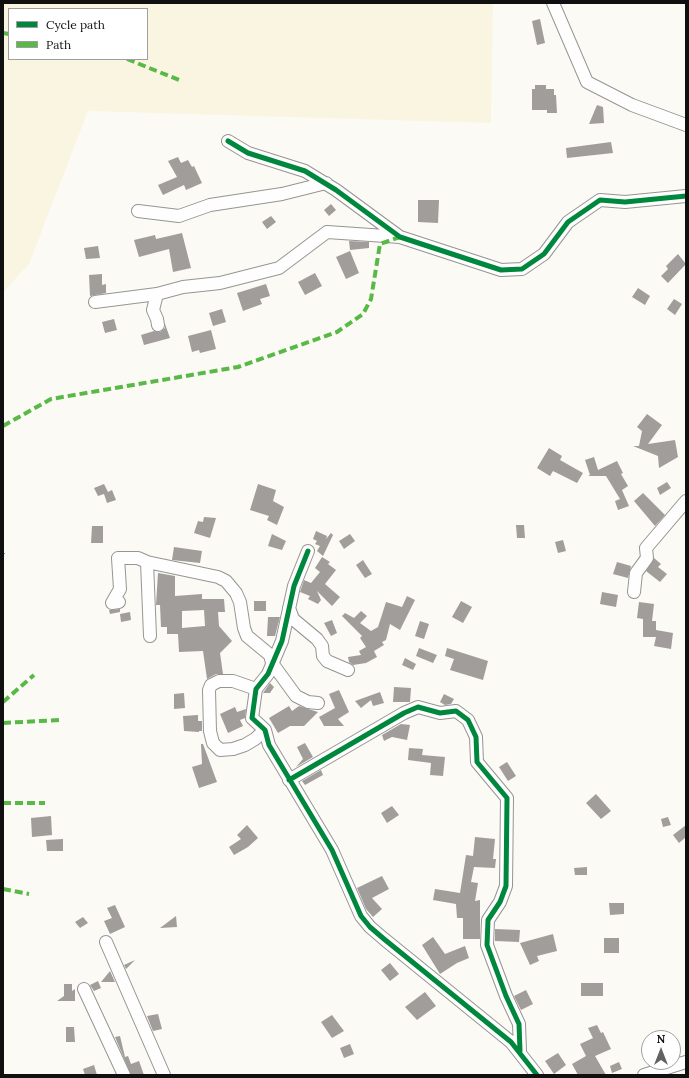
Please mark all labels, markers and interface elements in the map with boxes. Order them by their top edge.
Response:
legend [8,8,148,60]
text: Cycle path [46,17,105,32]
text: Path [46,37,71,52]
north arrow [641,1030,681,1070]
text: N [657,1032,665,1046]

